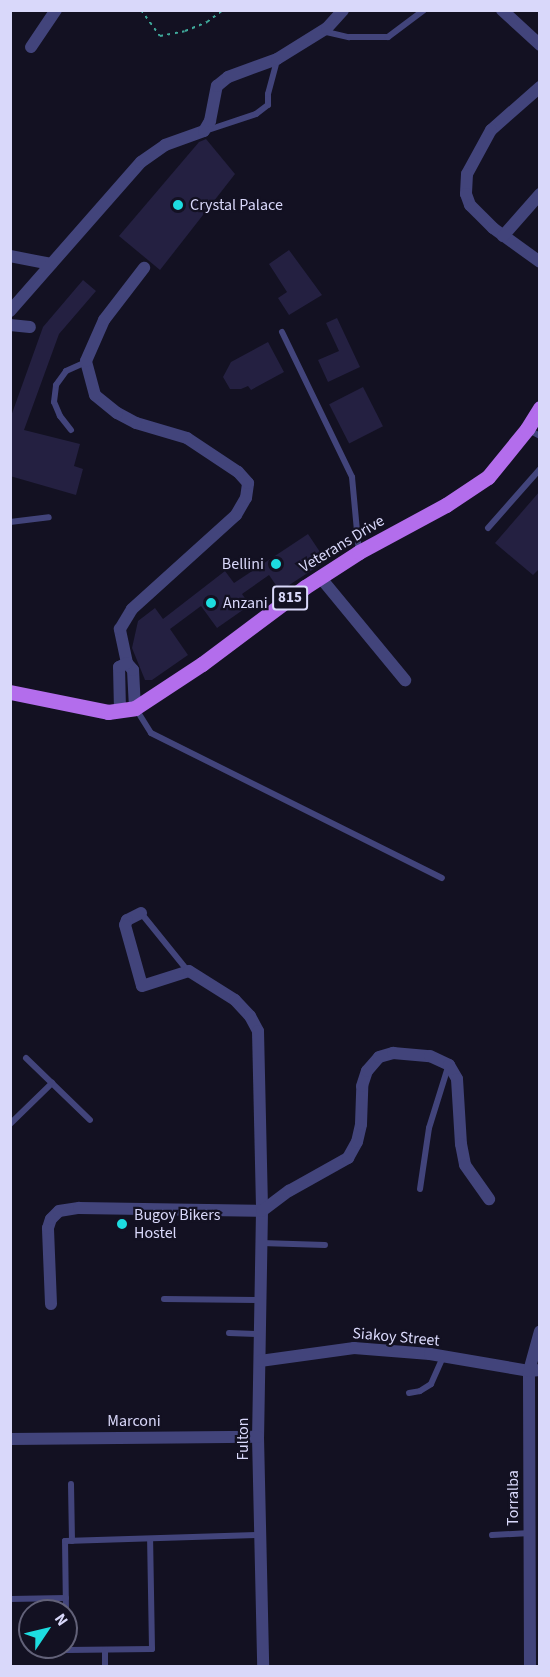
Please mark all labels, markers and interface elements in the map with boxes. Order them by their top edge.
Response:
place label: Crystal Palace [190,195,283,215]
marker: Crystal Palace [171,198,185,212]
street label: Veterans Drive [296,511,388,577]
place label: Bellini [222,554,264,574]
marker: Bellini [269,557,283,571]
road number: 815 [272,586,308,610]
place label: Anzani [223,593,268,613]
marker: Anzani [204,596,218,610]
place label: Bugoy Bikers Hostel [134,1205,220,1243]
marker: Bugoy Bikers Hostel [115,1217,129,1231]
street label: Siakoy Street [352,1324,440,1350]
street label: Marconi [107,1411,161,1431]
street label: Fulton [233,1417,253,1461]
street label: Torralba [503,1470,523,1526]
north arrow [18,1599,78,1659]
text: N [49,1609,73,1630]

